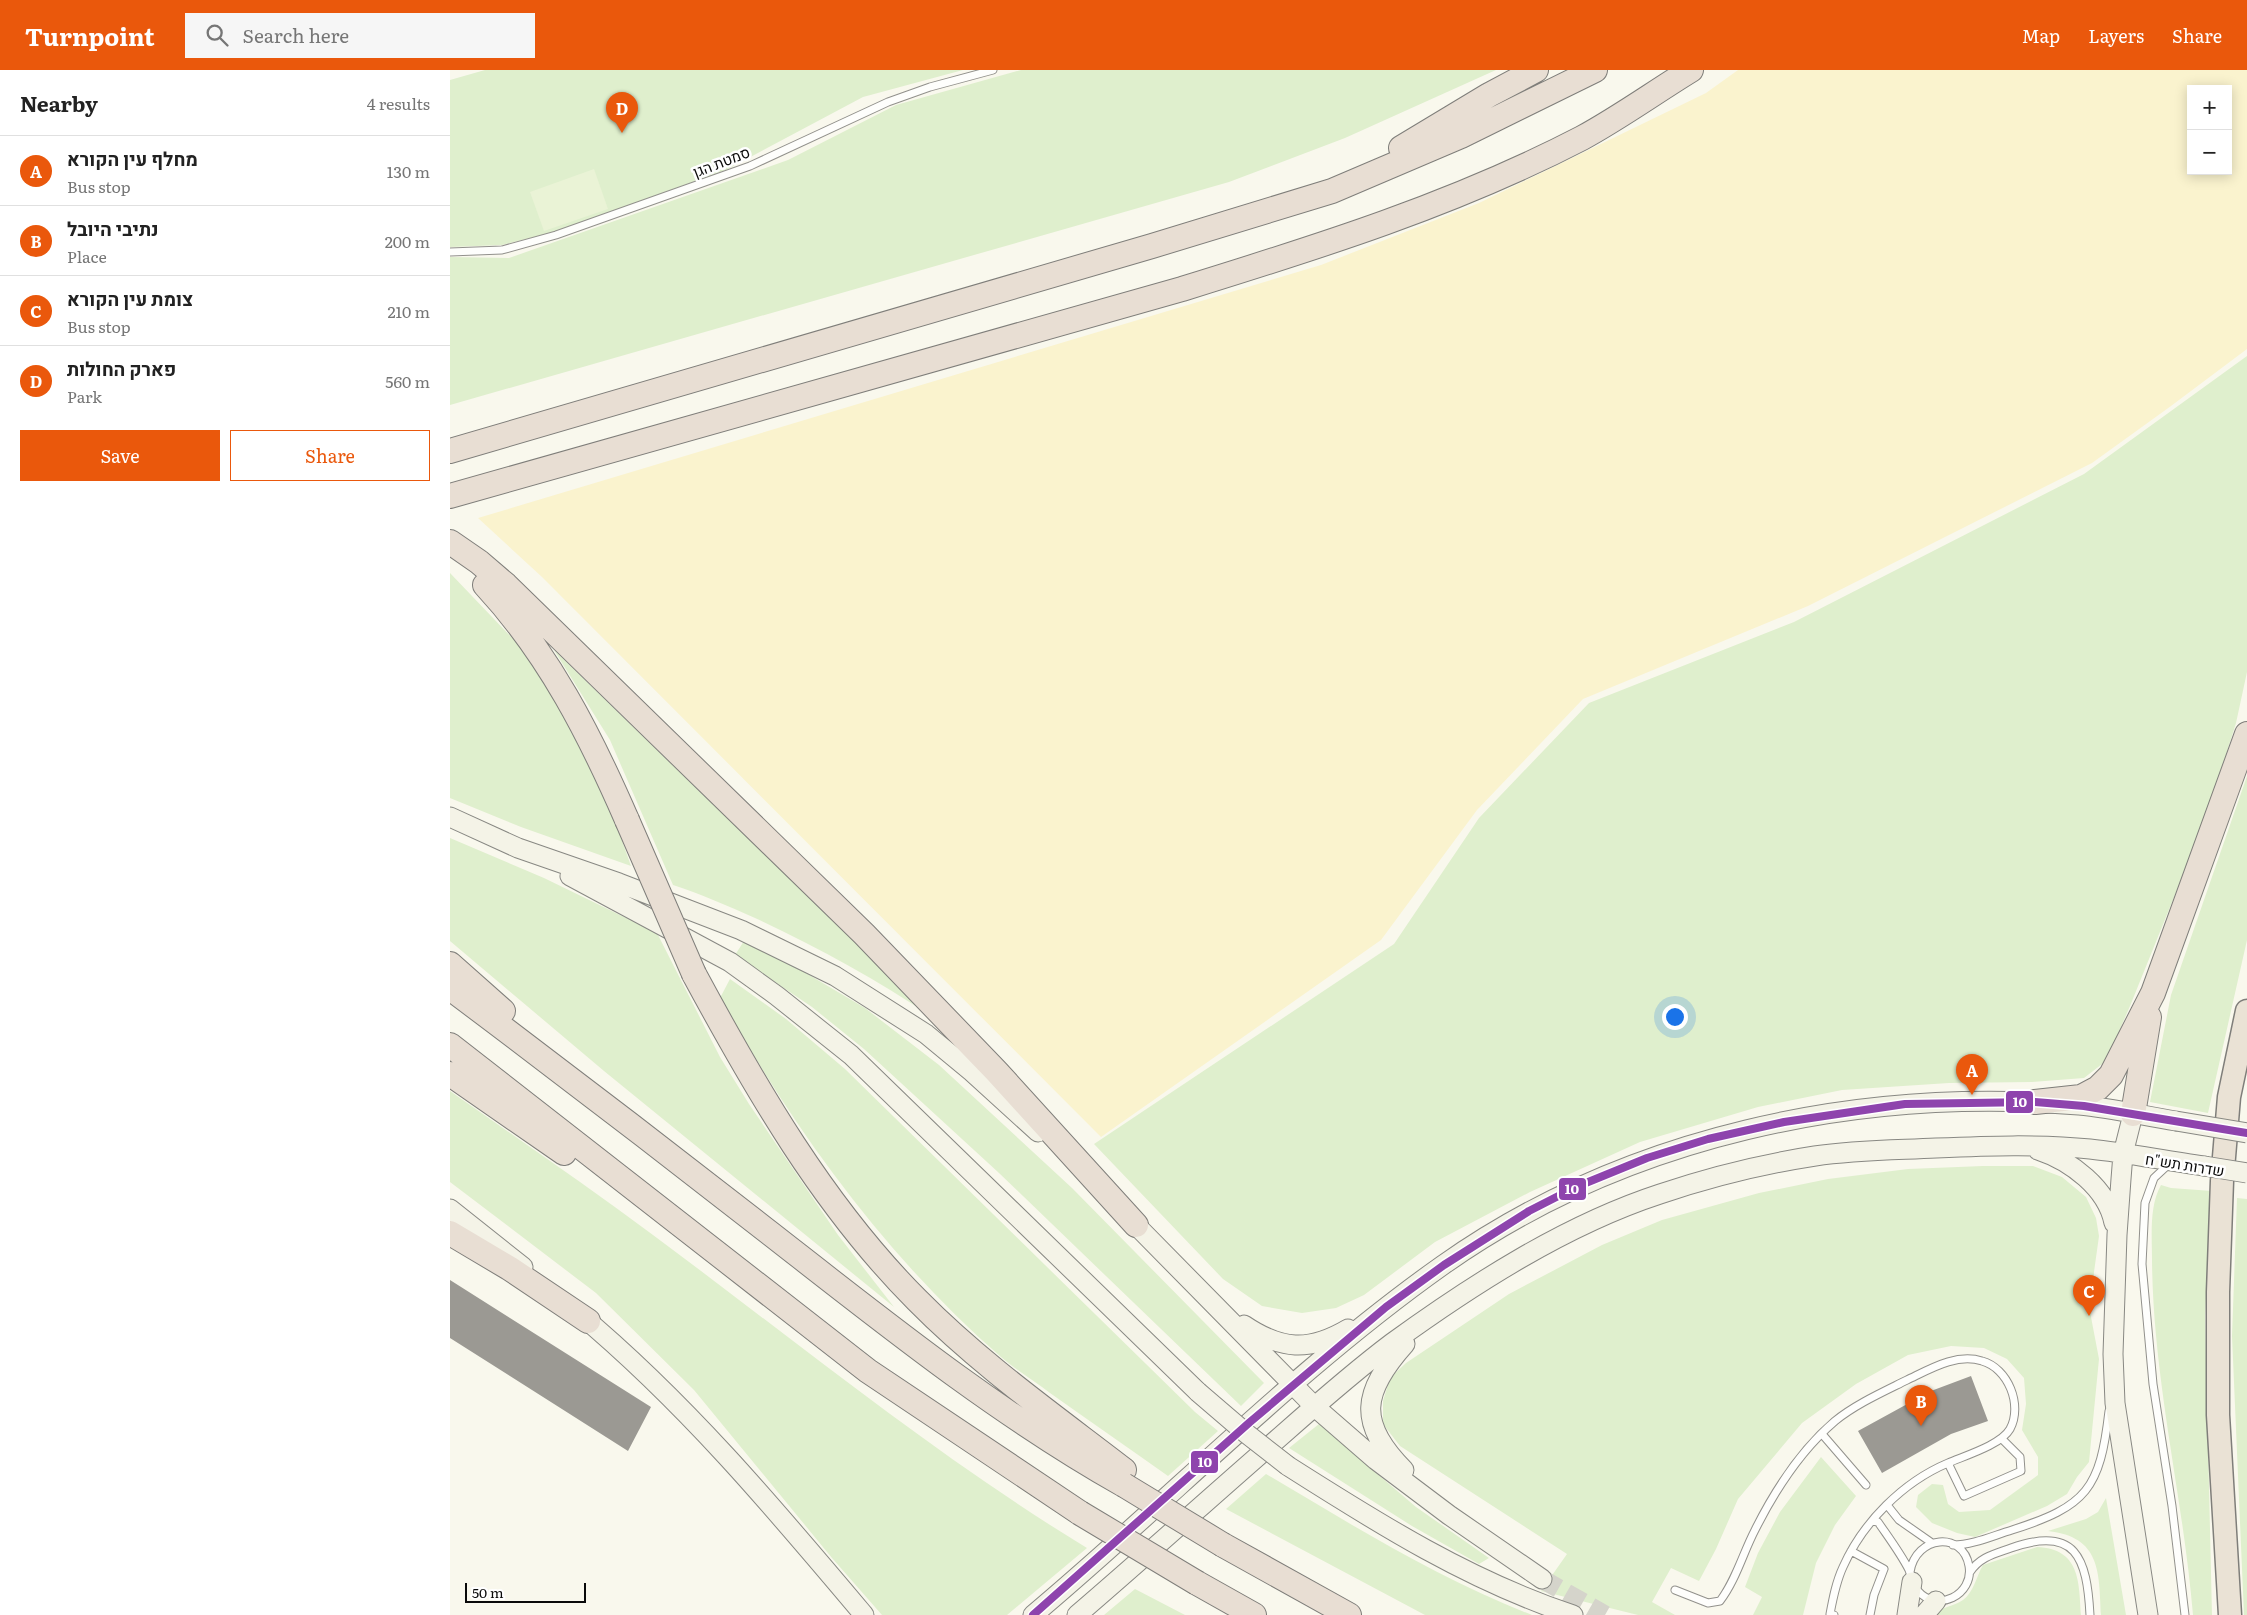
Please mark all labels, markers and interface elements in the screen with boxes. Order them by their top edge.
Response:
search box [185,13,535,58]
text: Turnpoint [25,18,155,53]
icon: search [203,21,231,49]
text: Search here [243,21,349,49]
text: Map [2022,22,2060,49]
text: Layers [2088,22,2144,49]
text: Share [2172,22,2222,49]
map controls [2187,85,2232,175]
button: + [2187,85,2232,130]
text: Nearby [20,87,98,118]
text: 4 results [367,91,430,115]
pin: D [606,92,638,133]
button: − [2187,130,2232,175]
street label: סמטת הגן [689,140,753,182]
text: מחלף עין הקורא [67,144,198,172]
text: A [30,159,42,183]
text: 130 m [387,159,430,183]
text: Bus stop [67,174,131,198]
text: נתיבי היובל [67,214,159,242]
text: B [30,229,42,253]
text: 200 m [385,229,430,253]
text: Place [67,244,107,268]
text: צומת עין הקורא [67,284,193,312]
text: C [30,299,42,323]
text: 210 m [387,299,430,323]
text: Bus stop [67,314,131,338]
text: פארק החולות [67,354,176,382]
text: D [30,369,42,393]
text: 560 m [385,369,430,393]
text: Park [67,384,102,408]
button: Save [20,430,220,481]
button: Share [230,430,430,481]
your location [1662,1004,1688,1030]
pin: A [1956,1054,1988,1095]
line badge: 10 [2005,1090,2034,1114]
text: 10 [2013,1091,2028,1111]
street label: שדרות תש"ח [2144,1146,2226,1182]
line badge: 10 [1558,1177,1587,1201]
text: 10 [1565,1178,1580,1198]
pin: C [2073,1275,2105,1316]
pin: B [1905,1385,1937,1426]
line badge: 10 [1190,1450,1219,1474]
text: 10 [1198,1451,1213,1471]
scale bar [465,1580,586,1603]
text: 50 m [472,1582,504,1602]

